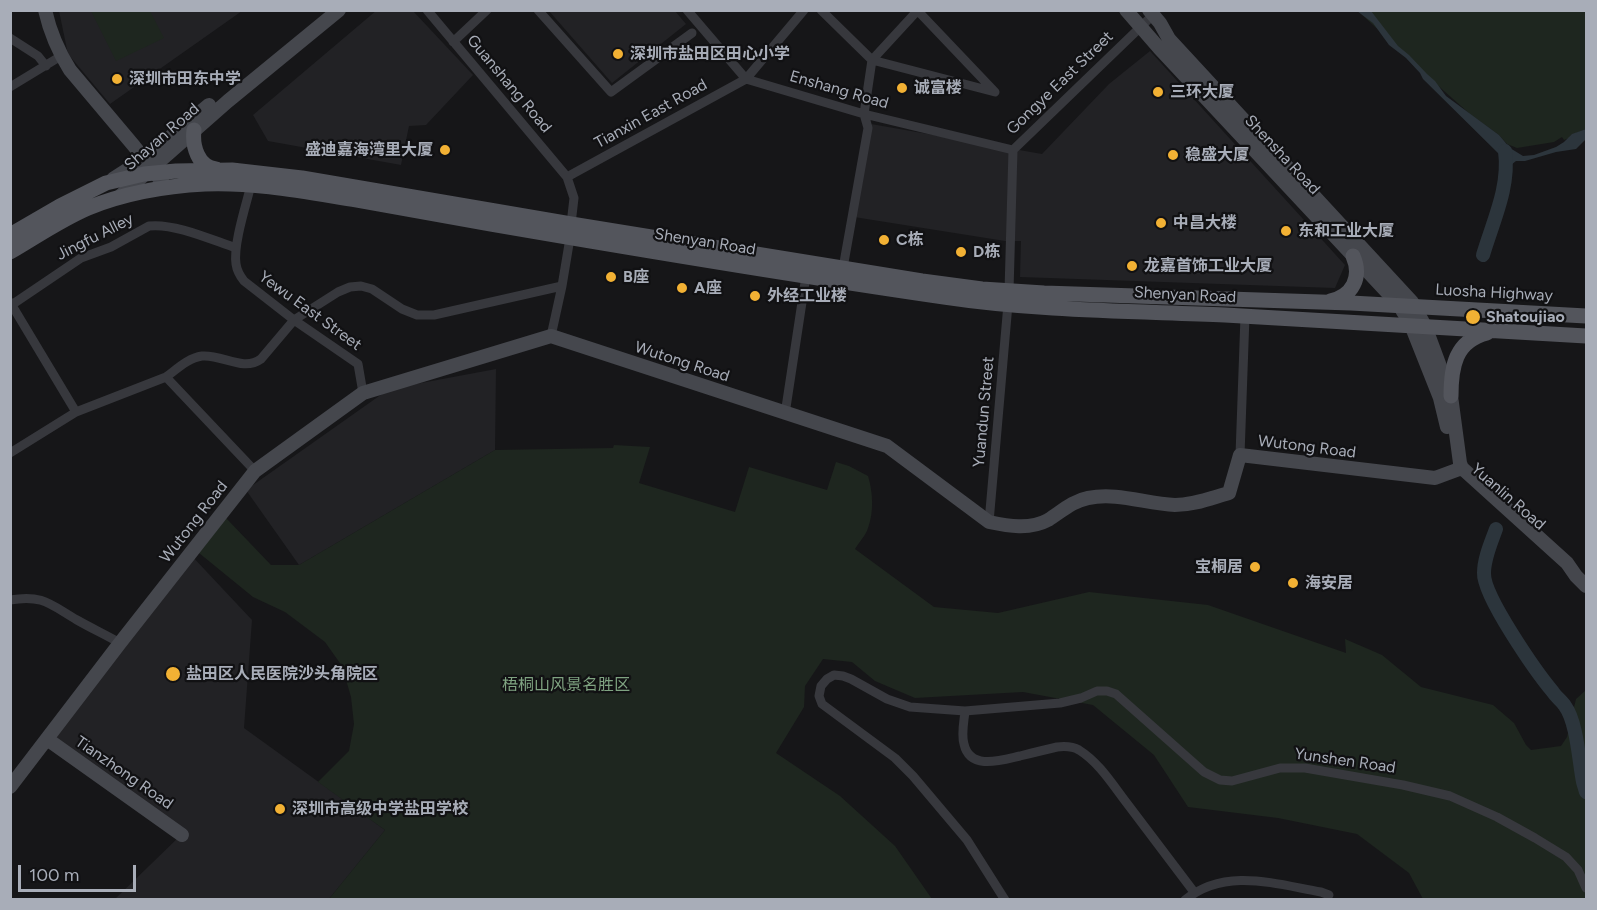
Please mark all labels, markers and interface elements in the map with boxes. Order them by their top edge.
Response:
street label: Gongye East Street [1003,27,1117,139]
street label: Guanshang Road [462,31,556,137]
place label: 深圳市盐田区田心小学 [630,44,790,64]
marker: 深圳市盐田区田心小学 [611,47,625,61]
street label: Enshang Road [787,67,891,113]
place label: 深圳市田东中学 [129,69,241,89]
marker: 深圳市田东中学 [110,72,124,86]
street label: Tianxin East Road [591,75,711,153]
place label: 诚富楼 [914,78,962,98]
marker: 诚富楼 [895,81,909,95]
place label: 三环大厦 [1170,82,1234,102]
marker: 三环大厦 [1151,85,1165,99]
street label: Shayan Road [121,99,203,175]
street label: Shensha Road [1240,111,1324,199]
place label: 盛迪嘉海湾里大厦 [305,140,433,160]
marker: 盛迪嘉海湾里大厦 [438,143,452,157]
place label: 稳盛大厦 [1185,145,1249,165]
marker: 稳盛大厦 [1166,148,1180,162]
street label: Jingfu Alley [53,209,137,265]
place label: 中昌大楼 [1173,213,1237,233]
marker: 中昌大楼 [1154,216,1168,230]
place label: 东和工业大厦 [1298,221,1394,241]
marker: 东和工业大厦 [1279,224,1293,238]
street label: Shenyan Road [653,225,757,259]
place label: C栋 [896,230,924,250]
marker: C栋 [877,233,891,247]
place label: D栋 [973,242,1000,262]
marker: D栋 [954,245,968,259]
place label: 龙嘉首饰工业大厦 [1144,256,1272,276]
marker: 龙嘉首饰工业大厦 [1125,259,1139,273]
street label: Yewu East Street [255,267,365,355]
place label: B座 [623,267,649,287]
marker: B座 [604,270,618,284]
place label: A座 [694,278,721,298]
street label: Luosha Highway [1435,280,1553,306]
marker: A座 [675,281,689,295]
street label: Shenyan Road [1133,283,1237,307]
place label: 外经工业楼 [767,286,847,306]
marker: 外经工业楼 [748,289,762,303]
place label: Shatoujiao [1486,307,1565,327]
marker: Shatoujiao [1464,308,1482,326]
street label: Wutong Road [632,338,732,386]
street label: Yuandun Street [970,356,998,468]
street label: Wutong Road [1257,431,1357,463]
street label: Yuanlin Road [1467,460,1549,534]
street label: Wutong Road [156,477,232,567]
place label: 宝桐居 [1195,557,1243,577]
marker: 宝桐居 [1248,560,1262,574]
place label: 海安居 [1305,573,1353,593]
marker: 海安居 [1286,576,1300,590]
place label: 盐田区人民医院沙头角院区 [186,664,378,684]
marker: 盐田区人民医院沙头角院区 [164,665,182,683]
park label: 梧桐山风景名胜区 [502,675,630,695]
street label: Tianzhong Road [71,732,177,814]
street label: Yunshen Road [1293,744,1397,778]
place label: 深圳市高级中学盐田学校 [292,799,468,819]
marker: 深圳市高级中学盐田学校 [273,802,287,816]
scale bar [21,853,140,891]
text: 100 m [29,864,79,886]

